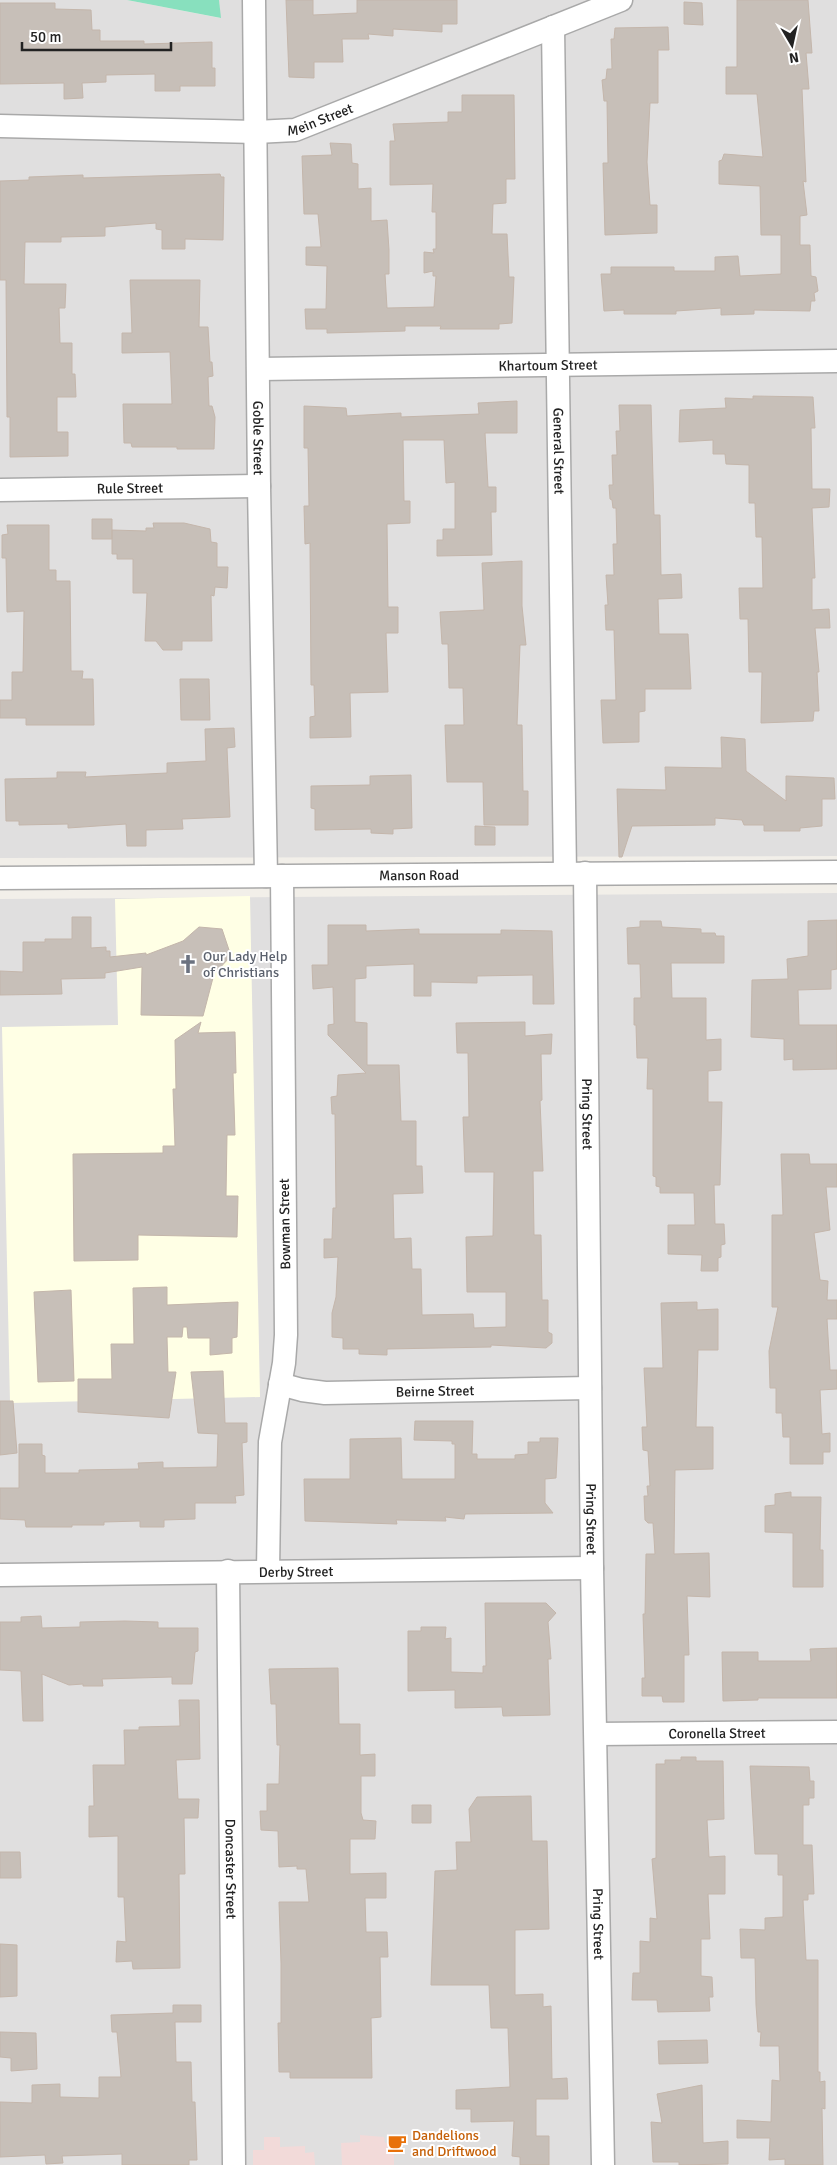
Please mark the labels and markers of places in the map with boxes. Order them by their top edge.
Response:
place label: Our Lady Help of Christians [203,948,287,981]
church icon: Our Lady Help of Christians [177,953,199,975]
place label: Dandelions and Driftwood [412,2127,497,2160]
cafe icon: Dandelions and Driftwood [386,2132,408,2154]

